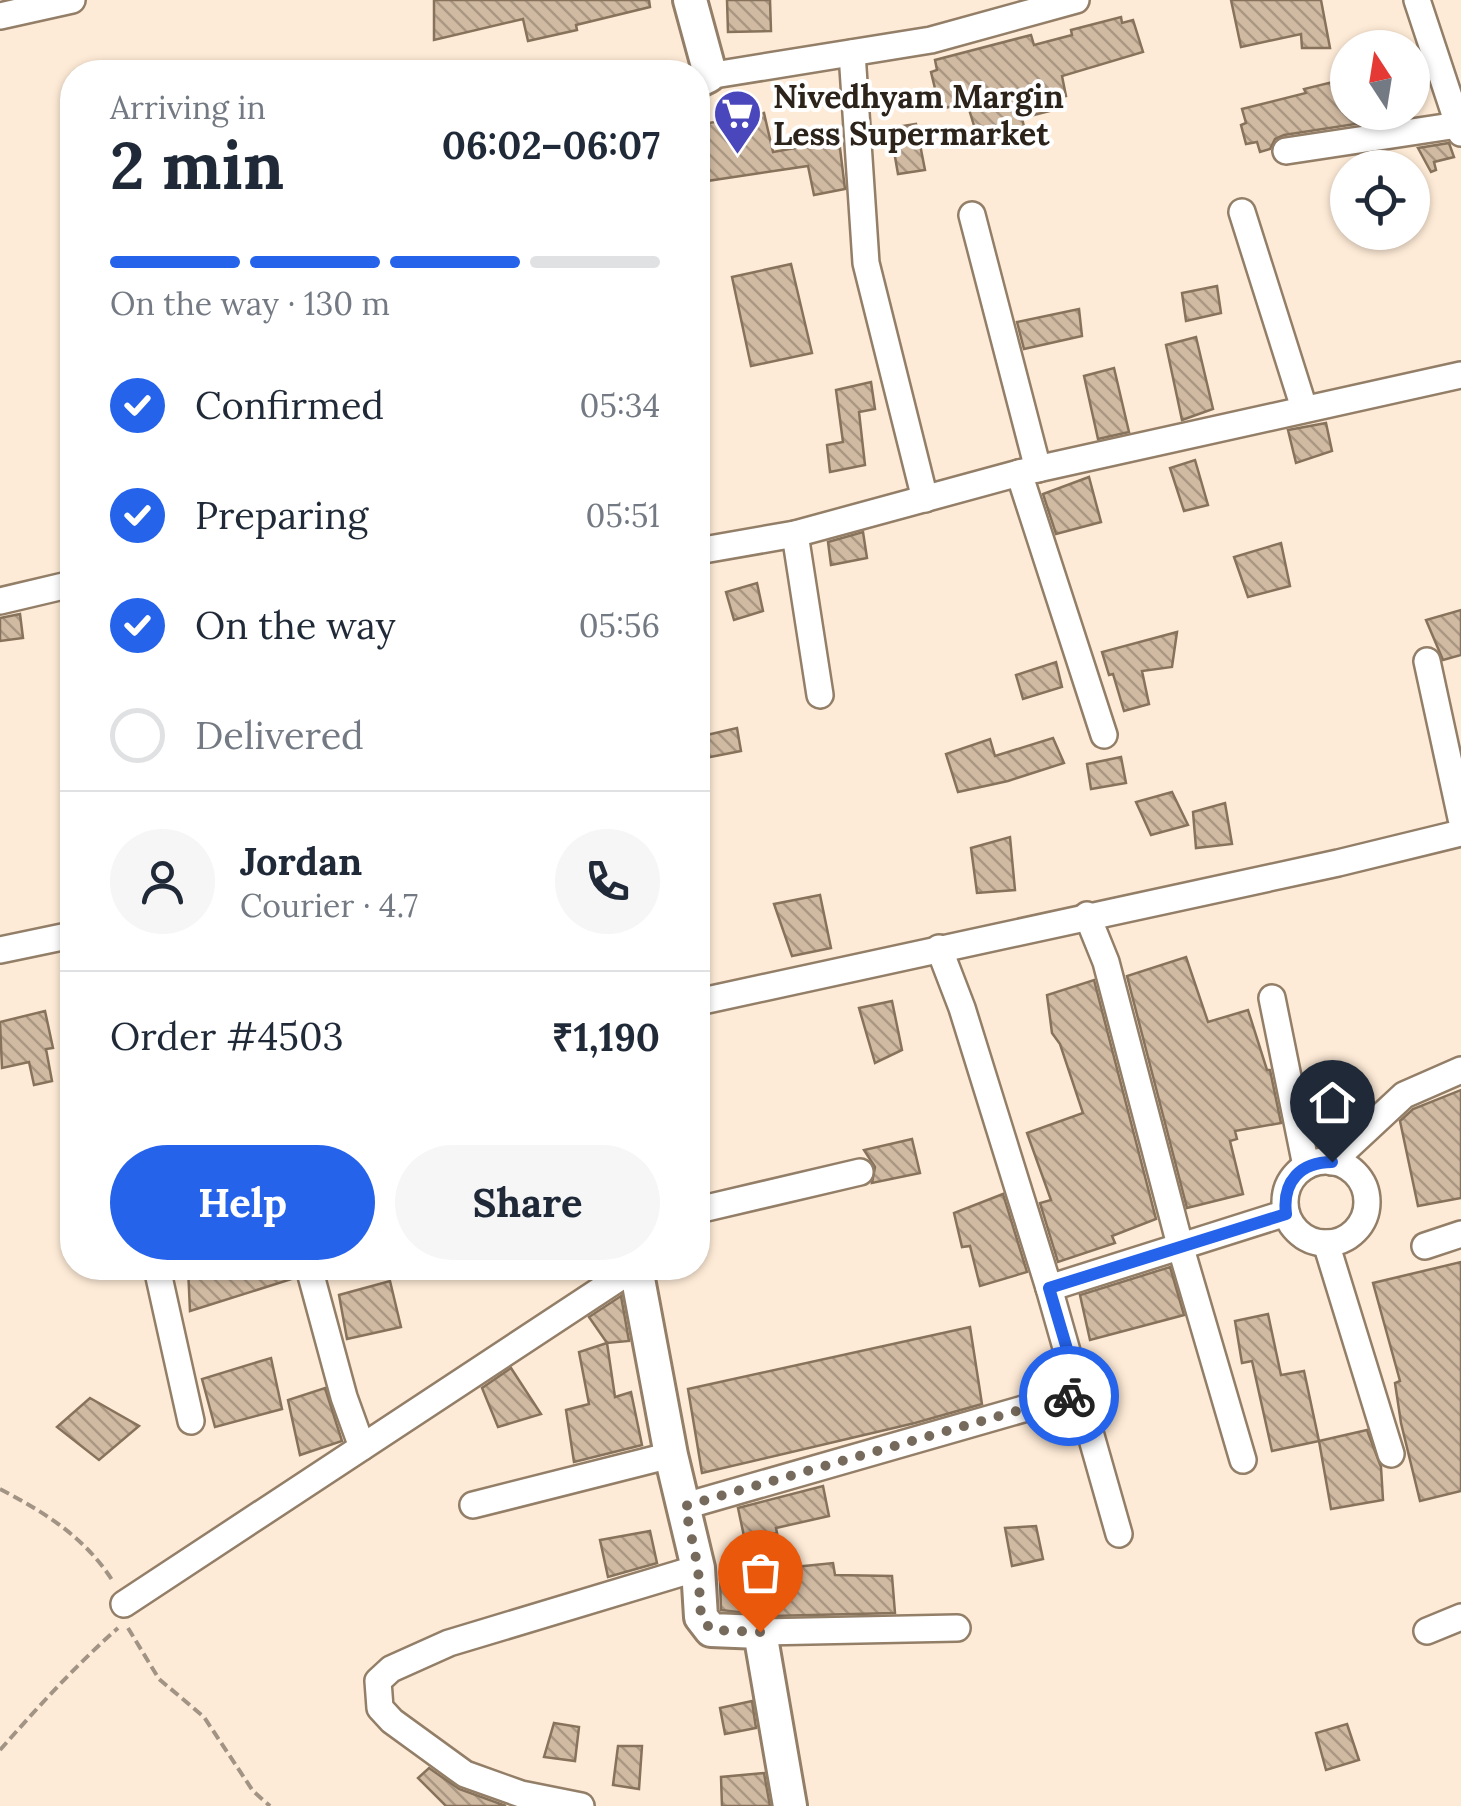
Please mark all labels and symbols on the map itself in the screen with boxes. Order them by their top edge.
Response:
north arrow [1330,30,1430,130]
place label: Nivedhyam Margin Less Supermarket [773,76,1064,154]
supermarket icon: Nivedhyam Margin Less Supermarket [712,88,764,156]
pin [1290,1060,1375,1163]
courier [1019,1346,1119,1446]
pin [718,1530,803,1633]

